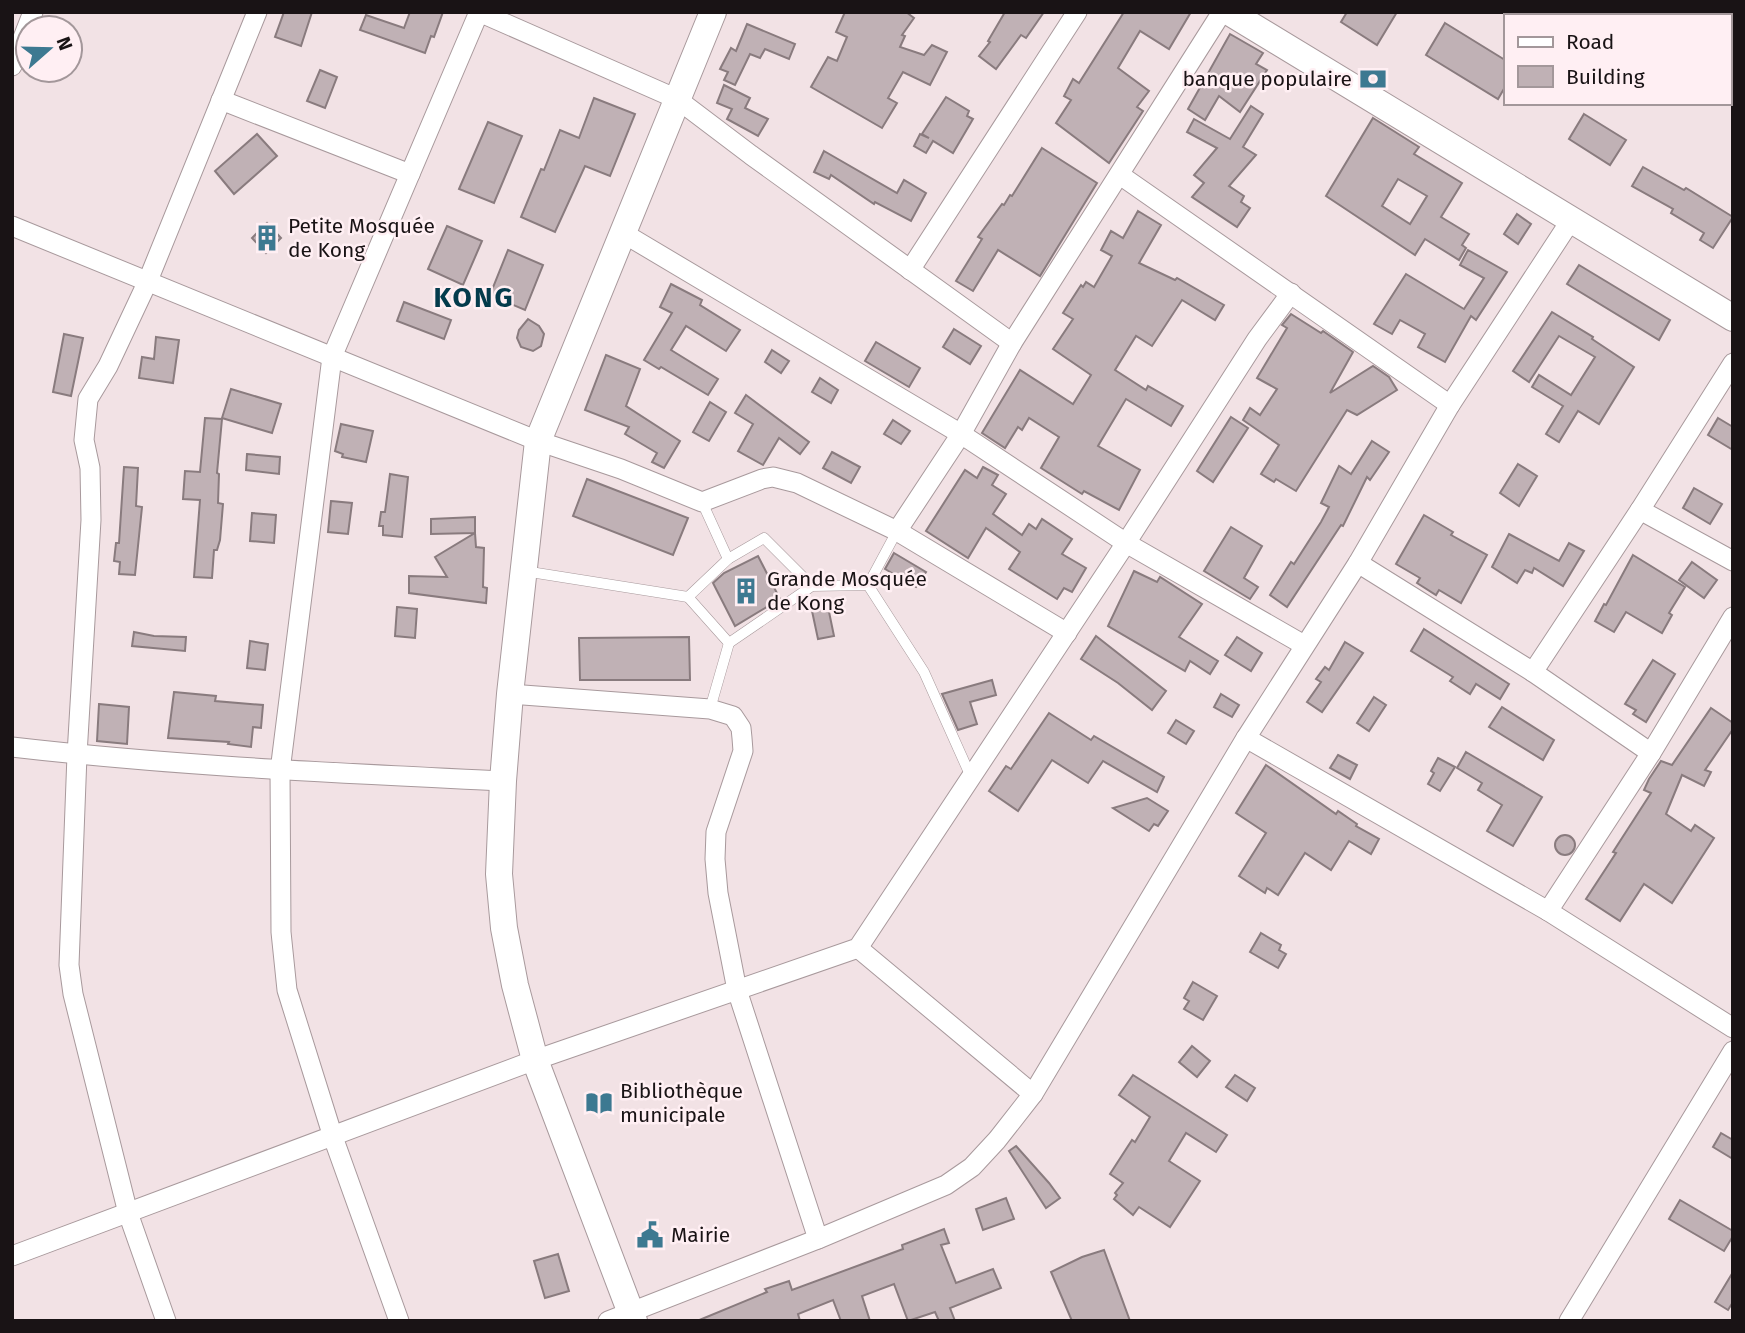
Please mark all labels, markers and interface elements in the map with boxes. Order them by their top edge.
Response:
north arrow [14,14,84,84]
legend [1504,14,1731,105]
text: Road [1566,29,1614,55]
text: N [52,33,77,53]
bank icon: banque populaire [1358,64,1388,94]
text: Building [1566,64,1645,90]
place label: banque populaire [1182,66,1352,92]
place label: Petite Mosquée de Kong [288,213,435,263]
building icon: Petite Mosquée de Kong [252,223,282,253]
district label: KONG [433,281,515,314]
place label: Grande Mosquée de Kong [767,566,927,616]
building icon: Grande Mosquée de Kong [731,576,761,606]
place label: Bibliothèque municipale [620,1078,743,1128]
library icon: Bibliothèque municipale [584,1088,614,1118]
public building icon: Mairie [635,1220,665,1250]
place label: Mairie [671,1222,730,1248]

